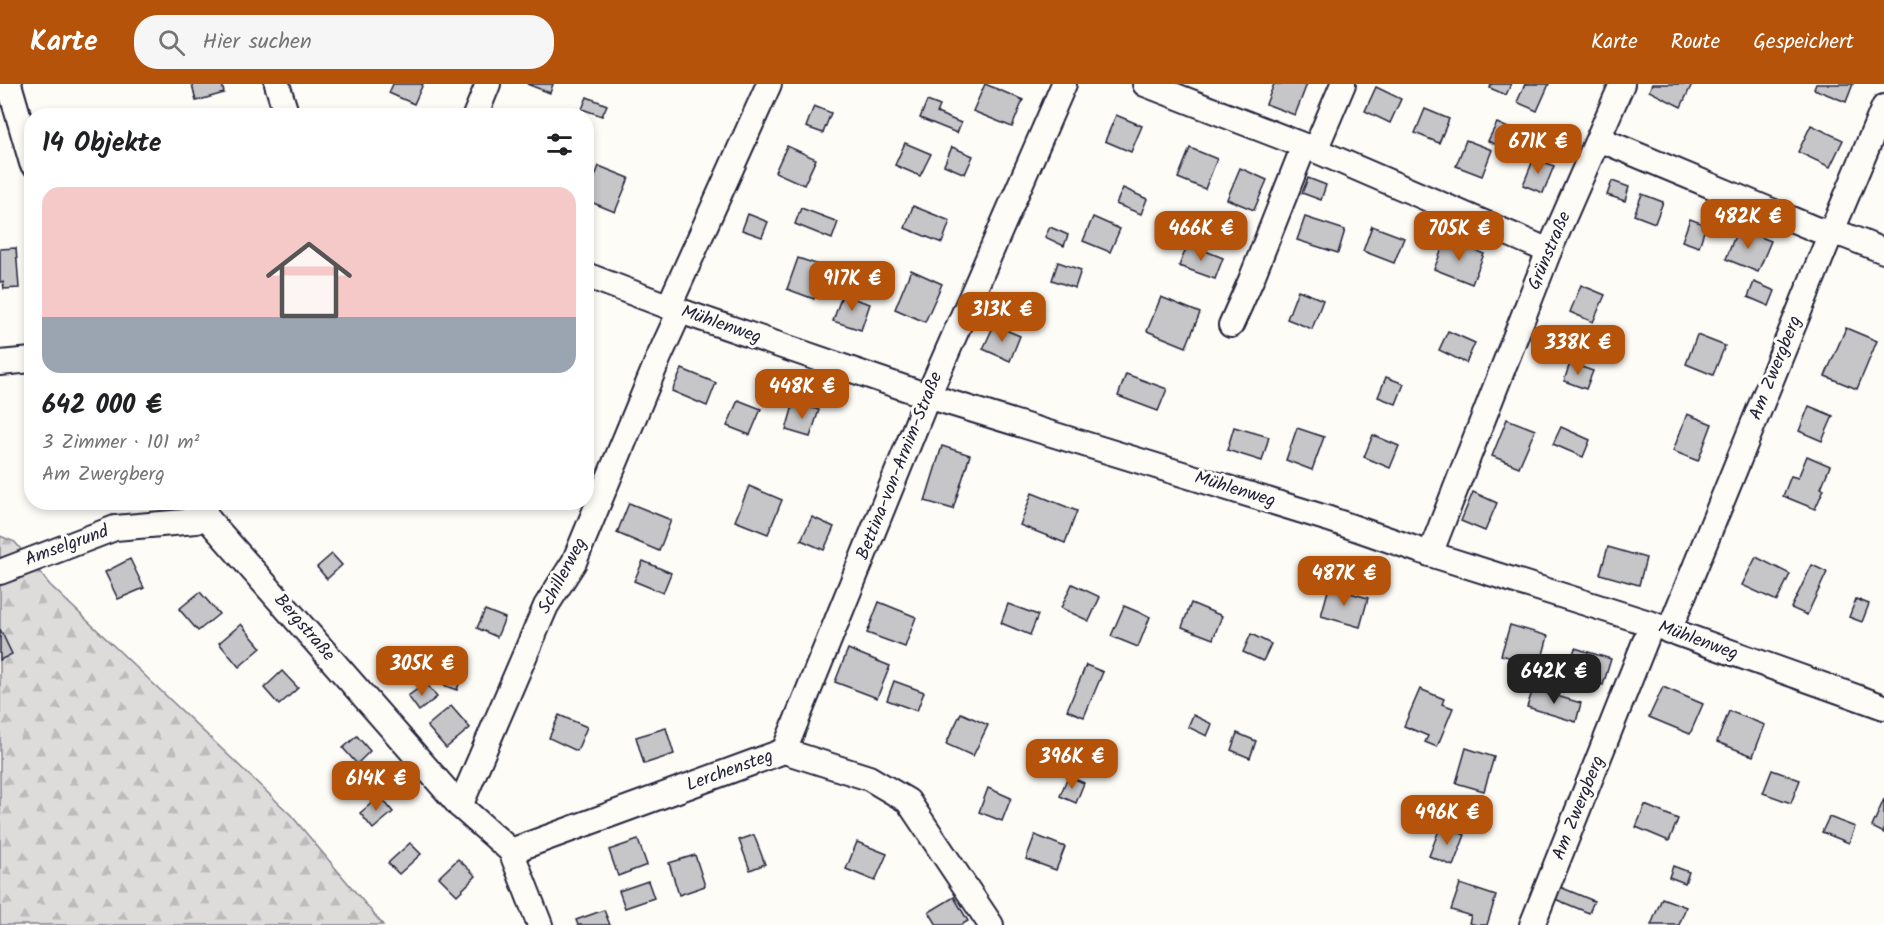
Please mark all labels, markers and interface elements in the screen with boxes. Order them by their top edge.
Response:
search box [134,15,554,69]
text: Karte [30,20,98,65]
text: Hier suchen [203,25,312,60]
icon: search [155,26,188,59]
text: Karte [1591,26,1638,59]
text: Route [1671,26,1720,59]
text: Gespeichert [1753,26,1854,59]
text: 14 Objekte [42,123,162,165]
pin: 671K € [1489,124,1587,175]
text: 671K € [1509,127,1567,159]
icon: filters [543,128,576,161]
pin: 482K € [1699,199,1797,250]
text: 482K € [1715,202,1781,234]
street label: Grünstraße [1520,207,1580,295]
pin: 466K € [1152,211,1250,262]
pin: 705K € [1410,211,1508,262]
text: 466K € [1169,214,1234,246]
text: 705K € [1428,214,1490,246]
icon: home [255,226,363,334]
pin: 917K € [803,261,901,312]
text: 917K € [823,264,881,296]
pin: 313K € [953,292,1051,343]
text: 313K € [972,295,1032,327]
street label: Mühlenweg [677,298,765,352]
street label: Am Zwergberg [1742,311,1810,425]
pin: 338K € [1529,325,1627,376]
text: 338K € [1545,328,1611,360]
street label: Bettina-von-Arnim-Straße [849,368,951,564]
pin: 448K € [753,369,851,420]
text: 448K € [769,372,835,404]
text: 642 000 € [42,385,162,427]
text: 3 Zimmer · 101 m² [42,427,200,459]
text: Am Zwergberg [42,459,165,491]
street label: Mühlenweg [1191,464,1279,516]
street label: Amselgrund [21,517,114,575]
street label: Schillerweg [531,532,595,620]
pin: 487K € [1295,556,1393,607]
text: 487K € [1312,559,1376,591]
street label: Bergstraße [266,588,342,668]
street label: Mühlenweg [1654,613,1742,669]
pin: 305K € [373,646,471,697]
text: 305K € [390,649,454,681]
pin: 642K € [1505,654,1603,705]
text: 642K € [1521,657,1587,689]
pin: 396K € [1023,739,1121,790]
street label: Lerchensteg [683,742,777,800]
text: 396K € [1040,742,1104,774]
street label: Am Zwergberg [1545,751,1613,865]
pin: 614K € [327,761,425,812]
text: 614K € [346,764,406,796]
pin: 496K € [1398,795,1496,846]
text: 496K € [1415,798,1479,830]

